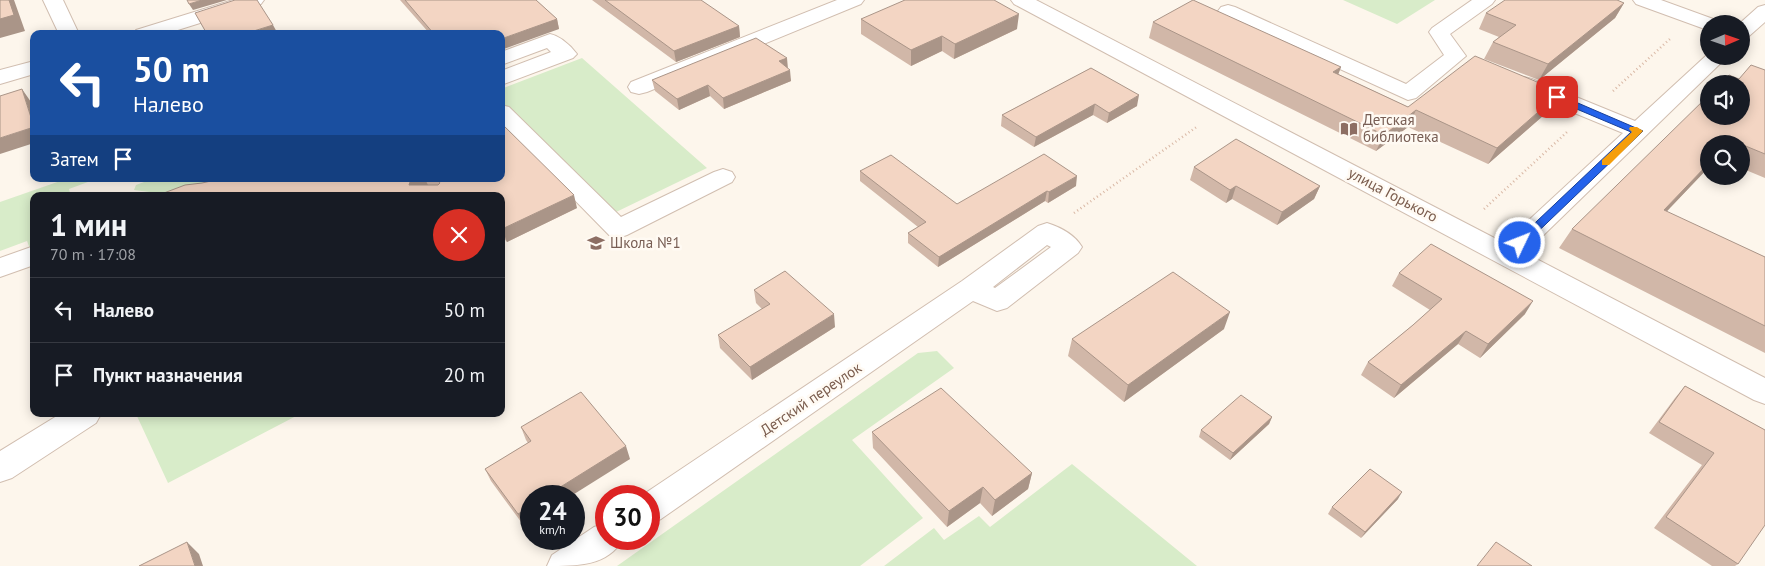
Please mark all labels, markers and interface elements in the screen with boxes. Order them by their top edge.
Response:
north arrow [1700,15,1750,65]
map controls [1700,15,1750,185]
text: 50 m [133,46,210,92]
icon: left [50,50,115,115]
button: sound [1700,75,1750,125]
pin [1536,76,1578,118]
icon: arrive [1543,83,1571,111]
text: Налево [133,90,204,118]
place label: Детская библиотека [1363,110,1439,146]
library icon: Детская библиотека [1339,119,1359,139]
button: search [1700,135,1750,185]
icon: arrive [109,145,137,173]
text: Затем [50,147,99,171]
street label: улица Горького [1345,163,1441,226]
text: 1 мин [50,205,127,244]
button: close [433,209,485,261]
position arrow [1493,216,1545,268]
school or university icon: Школа №1 [586,233,606,253]
place label: Школа №1 [610,233,681,252]
text: 70 m · 17:08 [50,244,136,264]
icon: left [50,296,78,324]
text: Налево [93,298,154,322]
text: 50 m [444,298,485,322]
street label: Детский переулок [756,357,866,439]
icon: arrive [50,361,78,389]
text: Пункт назначения [93,363,243,387]
text: 20 m [444,363,485,387]
speed limit sign: 30 [595,485,660,550]
text: 24 [538,495,567,527]
text: km/h [539,522,566,537]

